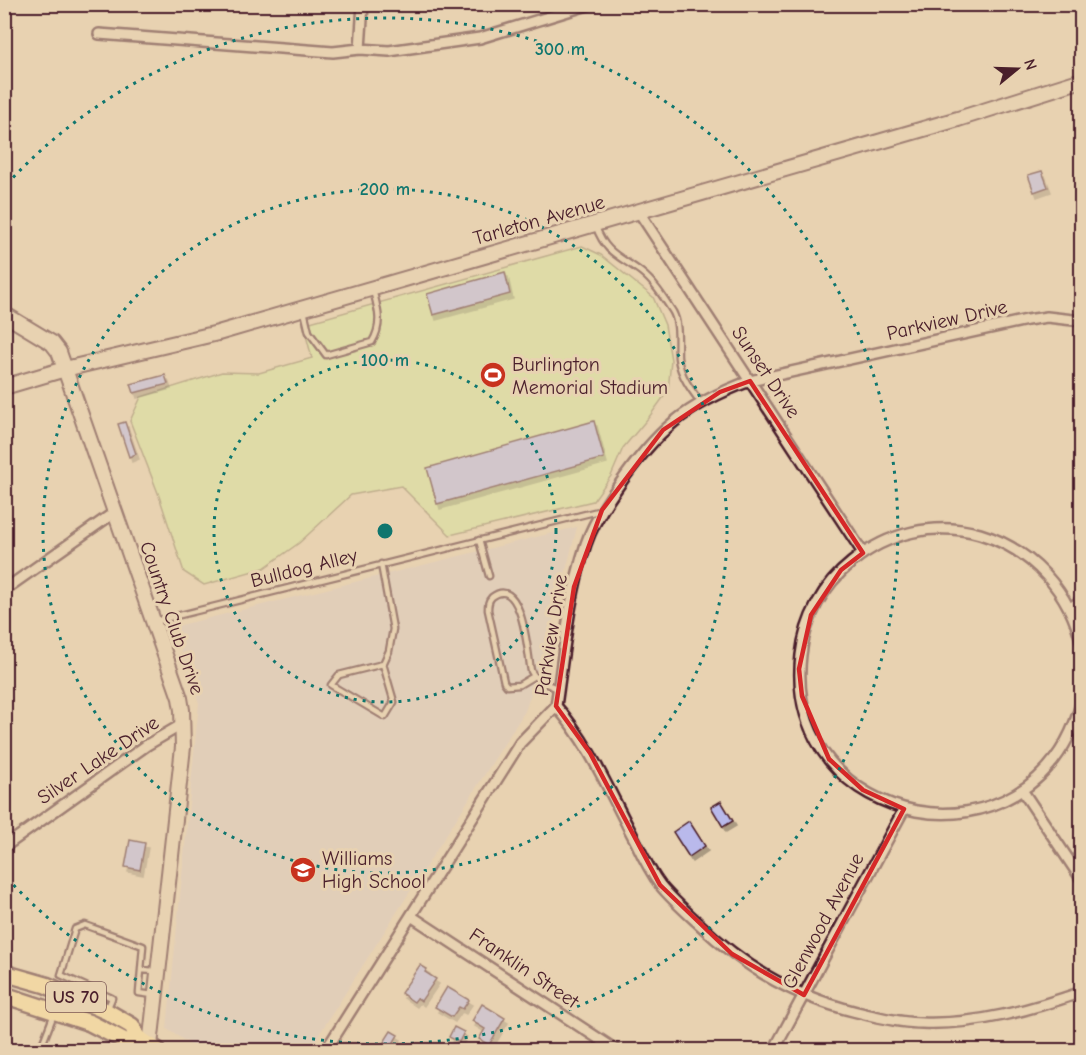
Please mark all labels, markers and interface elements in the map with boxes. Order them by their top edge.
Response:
text: 300 m [535,39,585,60]
north arrow [987,39,1047,99]
text: N [1020,57,1040,72]
text: 200 m [360,179,410,200]
street label: Tarleton Avenue [471,190,607,250]
street label: Parkview Drive [885,295,1009,345]
street label: Sunset Drive [727,322,805,422]
text: 100 m [361,350,409,371]
place label: Burlington Memorial Stadium [512,353,668,399]
sports icon: Burlington Memorial Stadium [478,360,508,390]
centre of rings [375,521,395,541]
street label: Country Club Drive [135,538,209,698]
street label: Bulldog Alley [248,544,360,592]
street label: Parkview Drive [530,573,572,697]
street label: Silver Lake Drive [33,711,163,809]
place label: Williams High School [322,847,426,893]
street label: Glenwood Avenue [777,849,869,993]
school or university icon: Williams High School [288,855,318,885]
street label: Franklin Street [465,923,584,1014]
road number: US 70 [46,982,106,1012]

